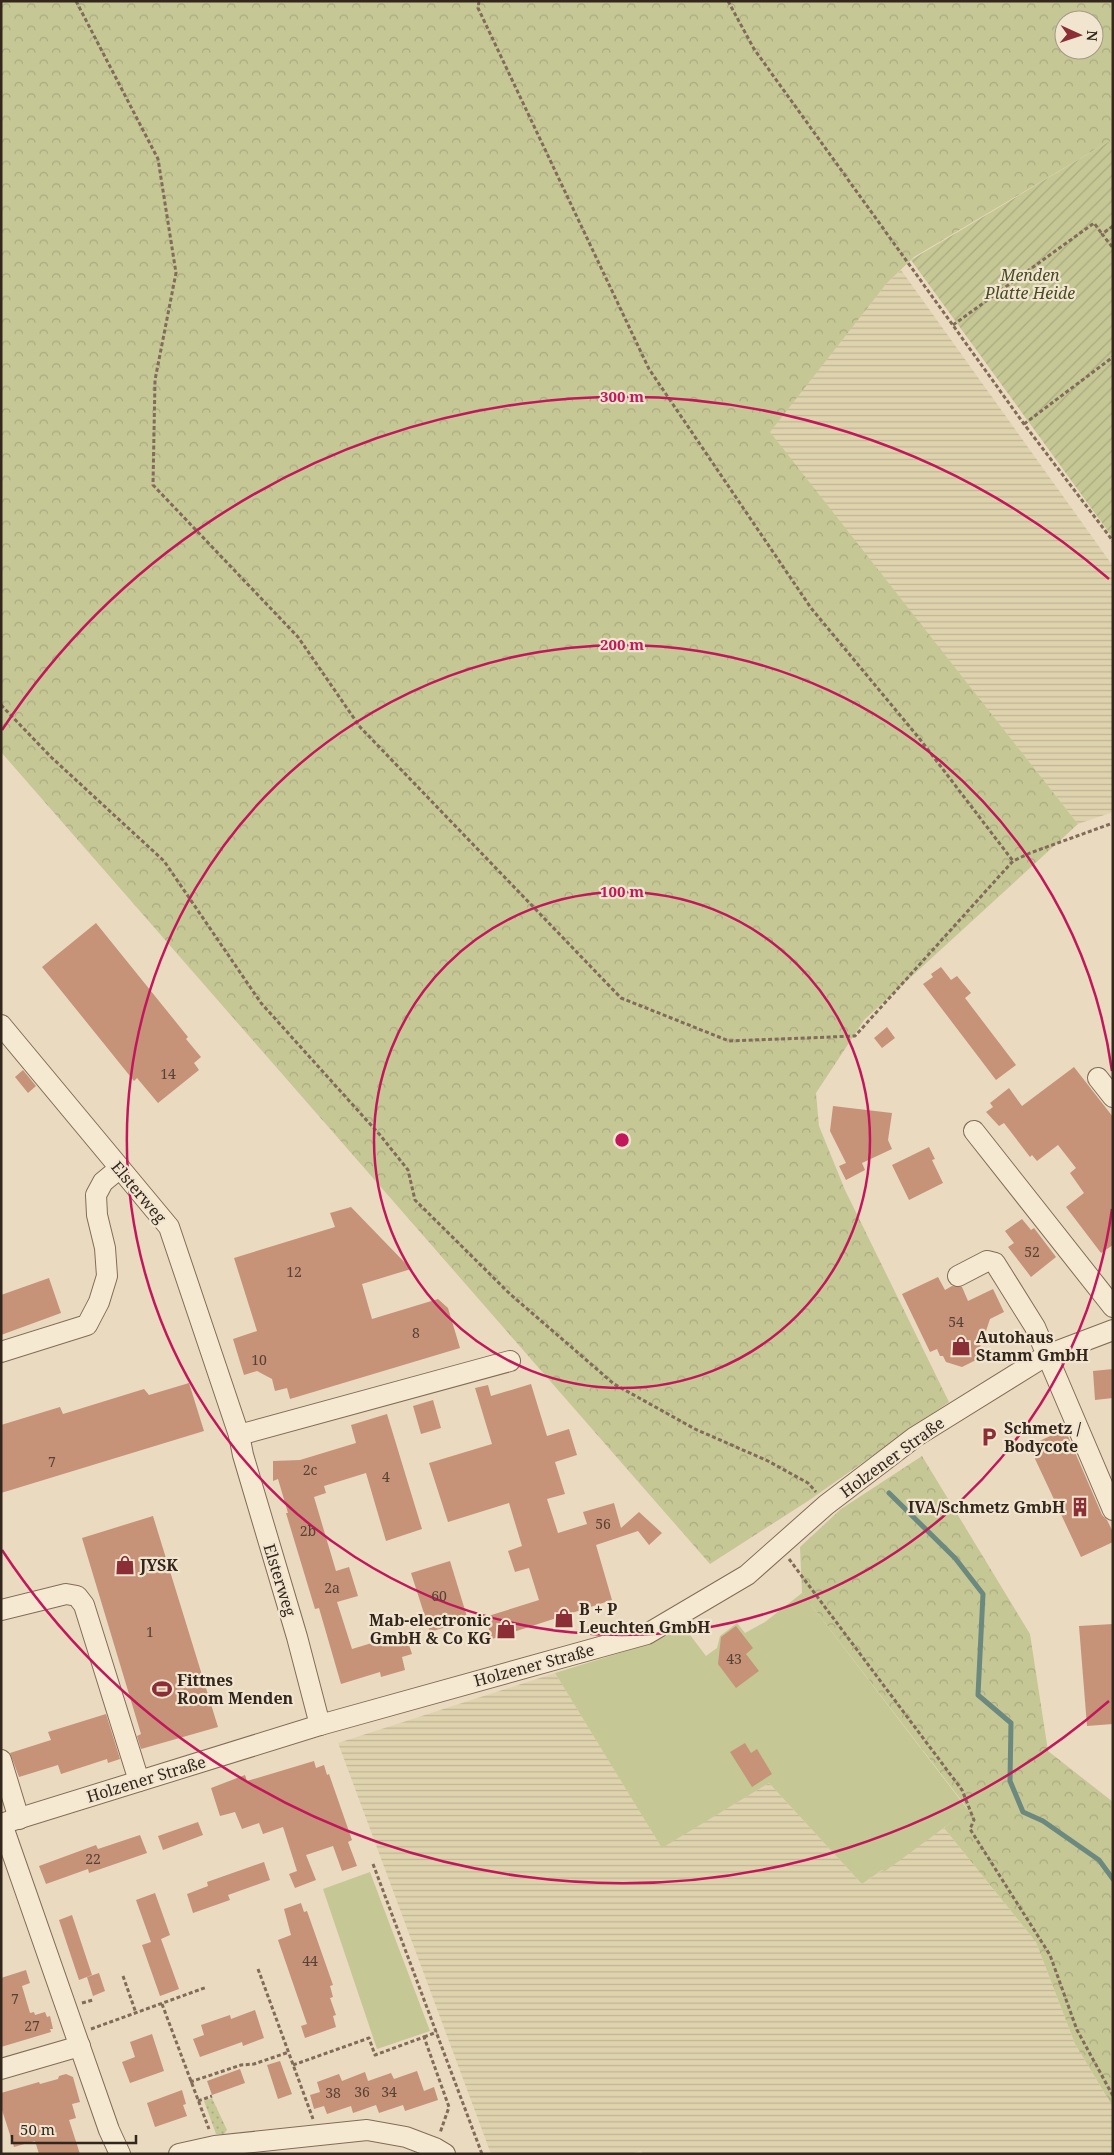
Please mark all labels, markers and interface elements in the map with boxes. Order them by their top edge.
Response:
north arrow [1054,10,1104,60]
text: N [1083,30,1102,42]
park label: Menden Platte Heide [984,264,1075,304]
text: 300 m [600,386,644,406]
text: 200 m [600,634,644,654]
text: 100 m [600,881,644,901]
house number: 14 [160,1064,176,1083]
centre of rings [613,1131,631,1149]
street label: Elsterweg [107,1156,172,1228]
house number: 52 [1024,1242,1040,1261]
house number: 12 [286,1262,302,1281]
house number: 54 [948,1312,964,1331]
house number: 8 [412,1323,420,1342]
place label: Autohaus Stamm GmbH [976,1326,1089,1366]
shop icon: Autohaus Stamm GmbH [950,1335,972,1357]
house number: 10 [251,1350,267,1369]
street label: Holzener Straße [836,1412,948,1502]
place label: Schmetz / Bodycote [1004,1417,1081,1457]
parking icon: Schmetz / Bodycote [978,1426,1000,1448]
house number: 7 [48,1452,56,1471]
house number: 2c [303,1460,317,1479]
house number: 4 [382,1467,390,1486]
place label: IVA/Schmetz GmbH [908,1496,1065,1518]
building icon: IVA/Schmetz GmbH [1069,1496,1091,1518]
house number: 56 [595,1514,611,1533]
house number: 2b [300,1521,316,1540]
street label: Elsterweg [259,1541,302,1619]
shop icon: JYSK [114,1554,136,1576]
place label: JYSK [139,1554,178,1576]
house number: 2a [324,1578,340,1597]
house number: 60 [431,1586,447,1605]
place label: B + P Leuchten GmbH [579,1598,710,1638]
shop icon: B + P Leuchten GmbH [553,1607,575,1629]
place label: Mab-electronic GmbH & Co KG [369,1609,491,1649]
shop icon: Mab-electronic GmbH & Co KG [495,1618,517,1640]
house number: 1 [146,1622,154,1641]
street label: Holzener Straße [471,1638,597,1692]
house number: 43 [726,1649,742,1668]
place label: Fittnes Room Menden [177,1669,294,1709]
sports icon: Fittnes Room Menden [151,1678,173,1700]
street label: Holzener Straße [84,1750,208,1808]
house number: 22 [85,1849,101,1868]
house number: 44 [302,1951,318,1970]
house number: 7 [11,1989,19,2008]
house number: 27 [24,2016,40,2035]
house number: 36 [354,2082,370,2101]
house number: 34 [381,2082,397,2101]
house number: 38 [325,2083,341,2102]
scale bar [12,2112,136,2144]
text: 50 m [20,2119,55,2139]

